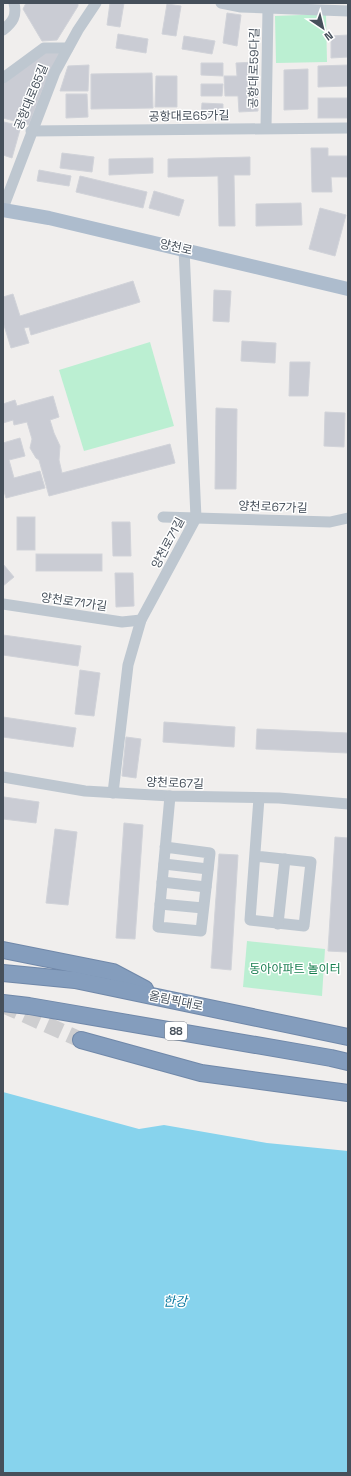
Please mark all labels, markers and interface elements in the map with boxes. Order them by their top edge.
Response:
north arrow [303,8,343,48]
street label: 공항대로59다길 [245,27,263,109]
text: N [322,28,336,44]
street label: 공항대로65길 [11,62,51,132]
street label: 공항대로65가길 [148,107,230,125]
street label: 양천로 [158,235,194,259]
street label: 양천로67가길 [238,498,308,516]
street label: 양천로71길 [148,515,188,571]
street label: 양천로71가길 [40,589,108,615]
street label: 양천로67길 [146,774,204,792]
park label: 동아아파트 놀이터 [249,961,341,977]
street label: 올림픽대로 [147,987,205,1015]
road number: 88 [165,1022,187,1040]
water label: 한강 [163,1293,189,1310]

